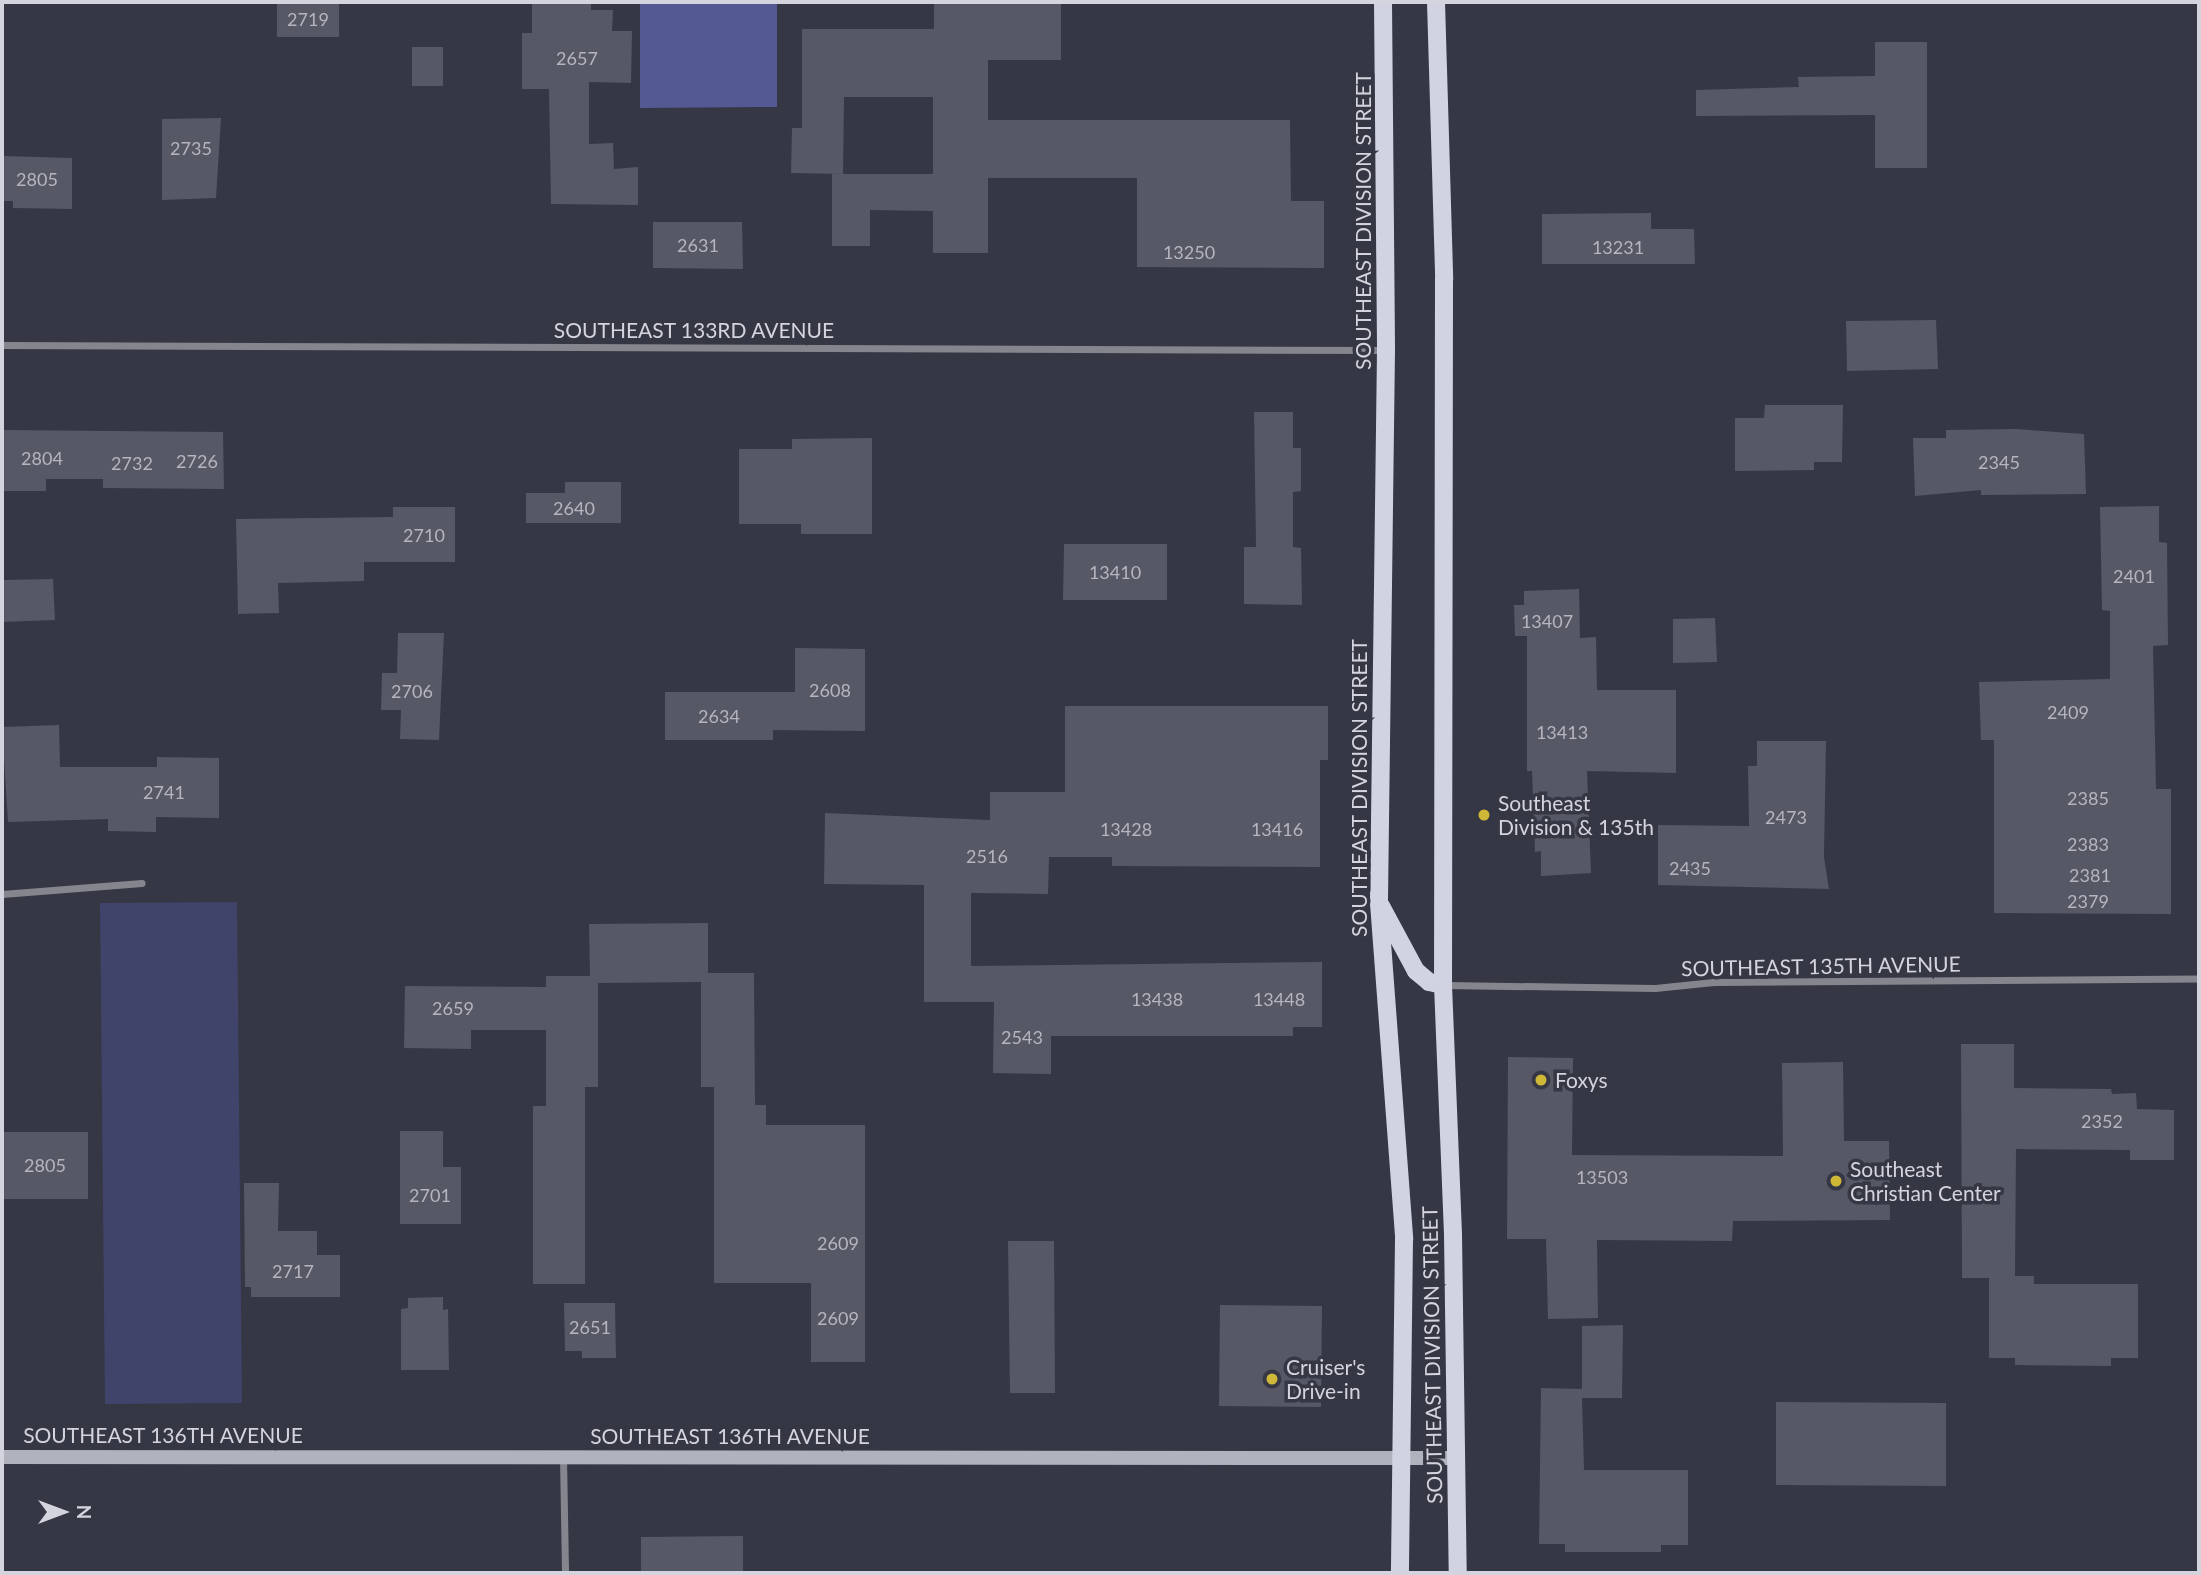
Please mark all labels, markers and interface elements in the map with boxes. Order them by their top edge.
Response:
house number: 2719 [287,8,329,30]
house number: 2657 [556,47,598,69]
street label: SOUTHEAST DIVISION STREET [1350,72,1376,370]
house number: 2735 [170,137,212,159]
house number: 2805 [16,168,58,190]
house number: 2631 [677,234,719,256]
house number: 13231 [1592,236,1644,258]
house number: 13250 [1163,241,1215,263]
street label: SOUTHEAST 133RD AVENUE [553,317,835,343]
house number: 2804 [21,447,63,469]
house number: 2726 [176,450,218,472]
house number: 2345 [1978,451,2020,473]
house number: 2732 [111,452,153,474]
house number: 2640 [553,497,595,519]
house number: 2710 [403,524,445,546]
house number: 13410 [1089,561,1141,583]
house number: 2401 [2113,565,2155,587]
house number: 13407 [1521,610,1573,632]
street label: SOUTHEAST DIVISION STREET [1346,639,1372,937]
house number: 2608 [809,679,851,701]
house number: 2706 [391,680,433,702]
house number: 2409 [2047,701,2089,723]
house number: 2634 [698,705,740,727]
house number: 13413 [1536,721,1588,743]
house number: 2741 [143,781,185,803]
house number: 2385 [2067,787,2109,809]
place label: Southeast Division & 135th [1498,790,1654,840]
house number: 2473 [1765,806,1807,828]
marker: Southeast Division & 135th [1476,807,1492,823]
house number: 13428 [1100,818,1152,840]
house number: 13416 [1251,818,1303,840]
house number: 2383 [2067,833,2109,855]
house number: 2516 [966,845,1008,867]
house number: 2435 [1669,857,1711,879]
house number: 2381 [2069,864,2111,886]
house number: 2379 [2067,890,2109,912]
street label: SOUTHEAST 135TH AVENUE [1680,951,1962,981]
house number: 13438 [1131,988,1183,1010]
house number: 13448 [1253,988,1305,1010]
house number: 2659 [432,997,474,1019]
house number: 2543 [1001,1026,1043,1048]
place label: Foxys [1555,1067,1608,1093]
marker: Foxys [1533,1072,1549,1088]
house number: 2352 [2081,1110,2123,1132]
house number: 2805 [24,1154,66,1176]
place label: Southeast Christian Center [1850,1156,2001,1206]
house number: 13503 [1576,1166,1628,1188]
marker: Southeast Christian Center [1828,1173,1844,1189]
house number: 2701 [409,1184,451,1206]
street label: SOUTHEAST DIVISION STREET [1417,1205,1447,1505]
house number: 2609 [817,1232,859,1254]
house number: 2717 [272,1260,314,1282]
house number: 2609 [817,1307,859,1329]
house number: 2651 [569,1316,611,1338]
place label: Cruiser's Drive-in [1286,1354,1365,1404]
marker: Cruiser's Drive-in [1264,1371,1280,1387]
street label: SOUTHEAST 136TH AVENUE [23,1422,303,1448]
street label: SOUTHEAST 136TH AVENUE [590,1423,870,1449]
north arrow [28,1477,98,1547]
text: N [73,1505,96,1519]

